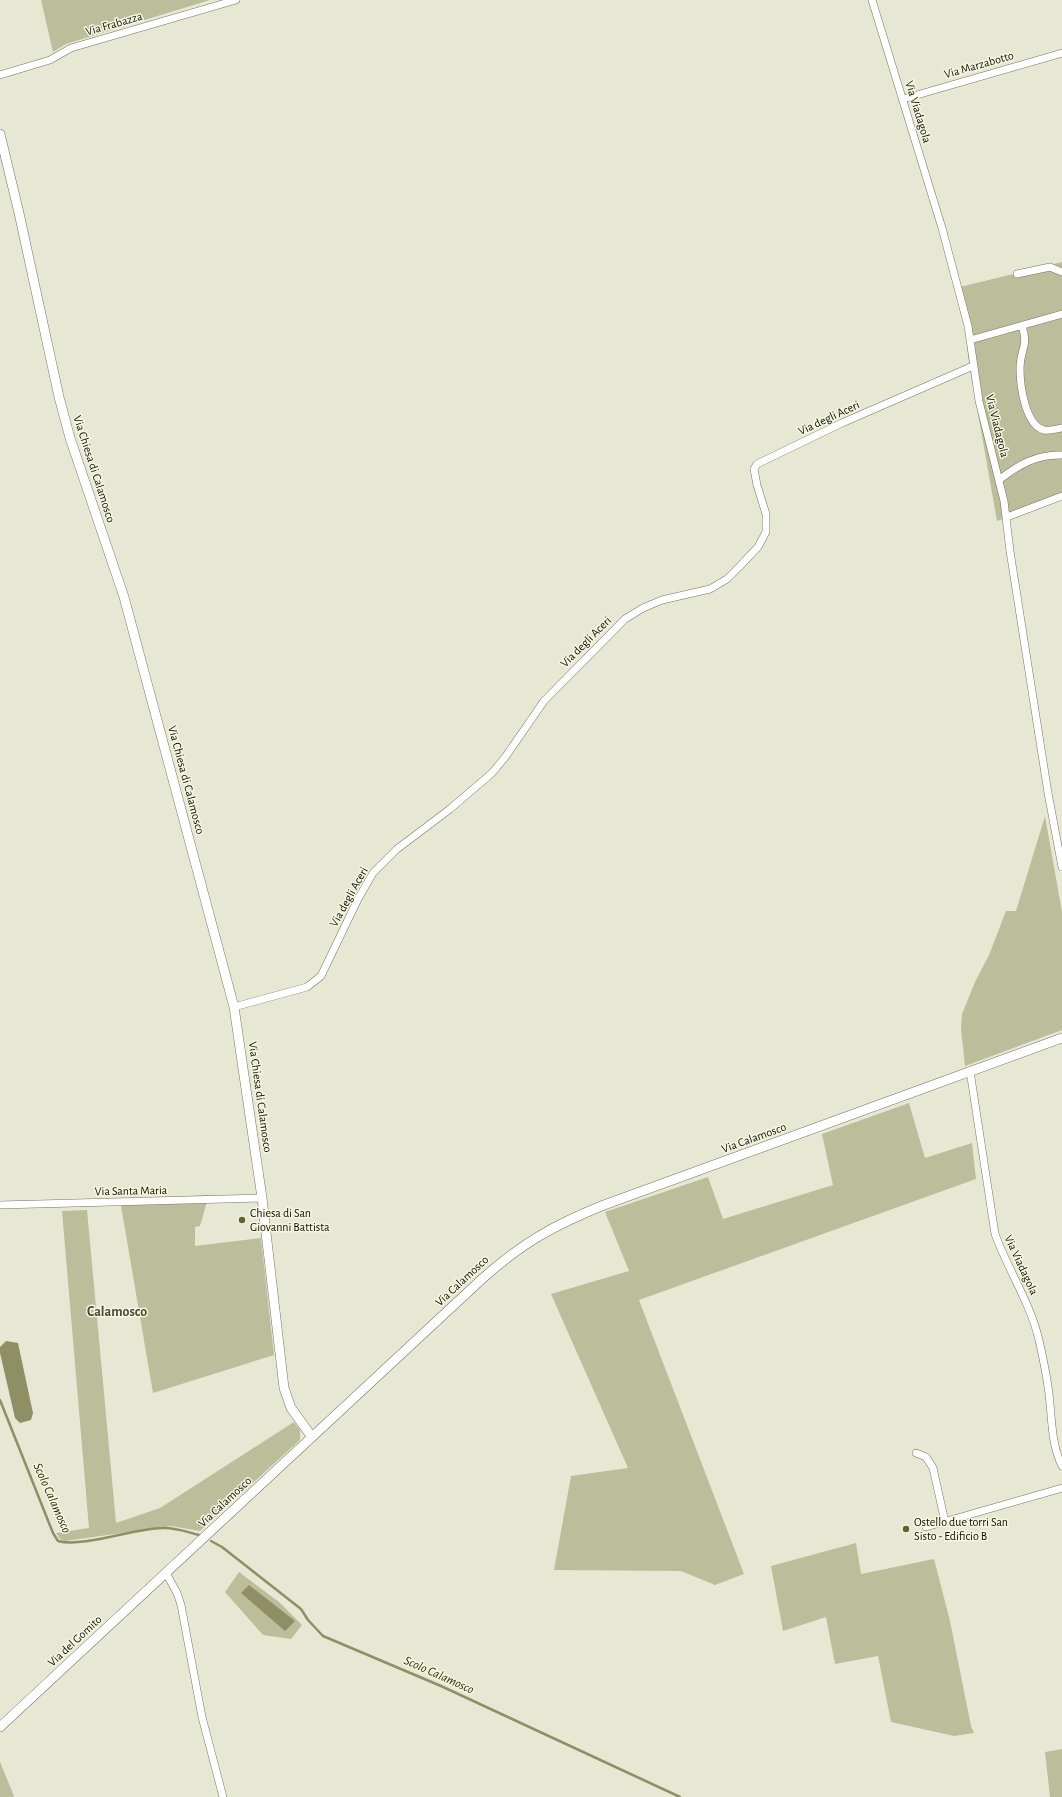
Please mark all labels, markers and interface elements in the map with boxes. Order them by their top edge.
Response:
street label: Via Frabazza [84,9,144,39]
street label: Via Marzabotto [943,48,1015,82]
street label: Via Viadagola [902,79,934,145]
street label: Via Viadagola [982,393,1012,459]
street label: Via degli Aceri [796,397,862,439]
street label: Via Chiesa di Calamosco [70,414,118,524]
street label: Via degli Aceri [558,614,614,670]
street label: Via Chiesa di Calamosco [165,724,207,836]
street label: Via degli Aceri [327,865,371,929]
street label: Via Chiesa di Calamosco [245,1041,275,1153]
street label: Via Calamosco [720,1120,788,1156]
street label: Via Santa Maria [95,1183,167,1199]
place label: Chiesa di San Giovanni Battista [250,1206,330,1234]
marker: Chiesa di San Giovanni Battista [237,1215,247,1225]
street label: Via Viadagola [1001,1233,1041,1297]
street label: Via Calamosco [432,1253,492,1309]
district label: Calamosco [87,1304,147,1320]
water label: Scolo Calamosco [30,1461,74,1535]
street label: Via Calamosco [195,1474,255,1530]
place label: Ostello due torri San Sisto - Edificio B [914,1515,1008,1543]
marker: Ostello due torri San Sisto - Edificio B [901,1524,911,1534]
street label: Via del Gomito [45,1612,105,1670]
water label: Scolo Calamosco [402,1653,476,1697]

